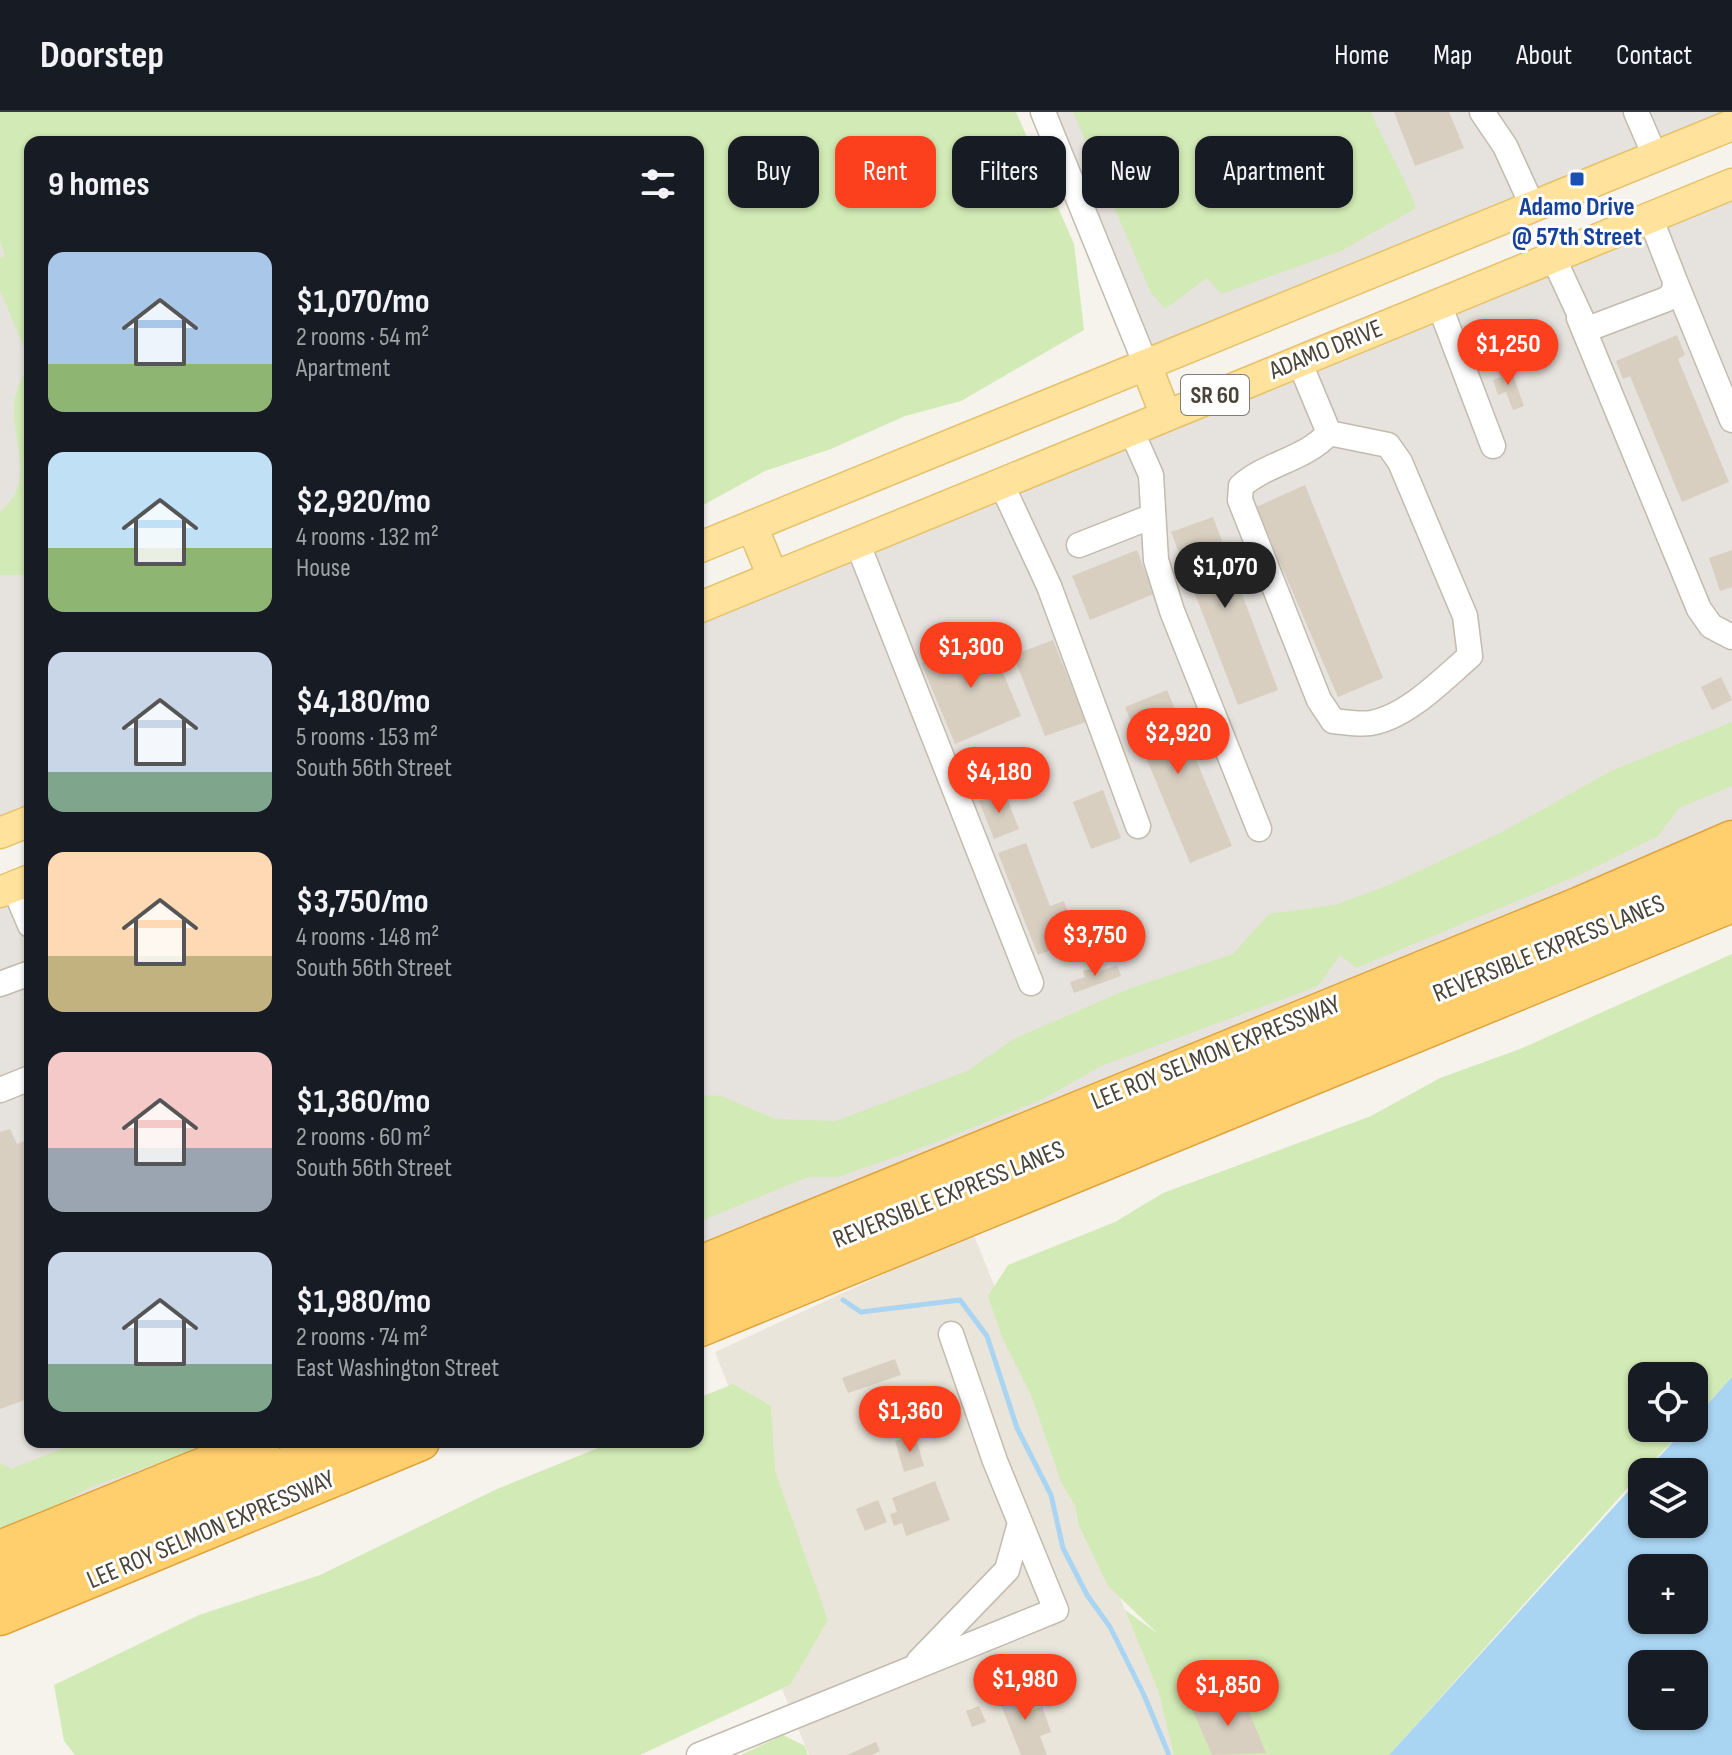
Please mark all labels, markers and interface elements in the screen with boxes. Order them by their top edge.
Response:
text: Doorstep [40,33,164,78]
text: Home [1334,39,1389,72]
text: Map [1433,39,1472,72]
text: About [1516,39,1572,72]
text: Contact [1616,39,1692,72]
chip: Buy [728,136,819,208]
chip: Rent [835,136,936,208]
chip: Filters [952,136,1066,208]
chip: New [1082,136,1179,208]
chip: Apartment [1195,136,1353,208]
icon: filters [636,162,680,206]
text: 9 homes [48,164,149,205]
marker: Adamo Drive @ 57th Street [1568,170,1586,188]
place label: Adamo Drive @ 57th Street [1512,192,1642,253]
text: $1,070/mo [296,281,430,322]
icon: home [112,284,208,380]
street label: ADAMO DRIVE [1264,313,1387,387]
pin: $1,250 [1443,319,1573,387]
text: 2 rooms · 54 m² [296,322,429,353]
text: $1,250 [1475,329,1541,360]
text: Apartment [296,353,390,384]
road number: SR 60 [1181,375,1249,415]
text: $2,920/mo [296,481,431,522]
icon: home [112,484,208,580]
text: 4 rooms · 132 m² [296,522,439,553]
pin: $1,070 [1160,542,1290,610]
text: $1,070 [1192,552,1258,583]
text: House [296,553,351,584]
pin: $1,300 [906,622,1036,690]
text: $1,300 [938,632,1004,663]
text: $4,180/mo [296,681,430,722]
icon: home [112,684,208,780]
pin: $2,920 [1113,708,1243,776]
text: $2,920 [1145,718,1211,749]
text: 5 rooms · 153 m² [296,722,438,753]
pin: $4,180 [934,747,1064,815]
text: South 56th Street [296,753,452,784]
text: $4,180 [966,757,1032,788]
text: $3,750/mo [296,881,429,922]
icon: home [112,884,208,980]
street label: REVERSIBLE EXPRESS LANES [1429,888,1669,1010]
pin: $3,750 [1030,910,1160,978]
text: $3,750 [1063,920,1128,951]
text: 4 rooms · 148 m² [296,922,439,953]
text: South 56th Street [296,953,452,984]
street label: LEE ROY SELMON EXPRESSWAY [1087,989,1345,1117]
text: $1,360/mo [296,1081,430,1122]
icon: home [112,1084,208,1180]
text: 2 rooms · 60 m² [296,1122,431,1153]
street label: REVERSIBLE EXPRESS LANES [829,1134,1069,1256]
text: South 56th Street [296,1153,452,1184]
text: $1,980/mo [296,1281,431,1322]
icon: home [112,1284,208,1380]
text: 2 rooms · 74 m² [296,1322,428,1353]
text: East Washington Street [296,1353,499,1384]
map controls [1628,1362,1708,1730]
button: locate [1628,1362,1708,1442]
pin: $1,360 [845,1386,975,1454]
text: $1,360 [877,1396,943,1427]
button: layers [1628,1458,1708,1538]
street label: LEE ROY SELMON EXPRESSWAY [83,1464,340,1596]
button: + [1628,1554,1708,1634]
button: − [1628,1650,1708,1730]
pin: $1,980 [960,1654,1090,1722]
pin: $1,850 [1163,1660,1293,1728]
text: $1,980 [992,1664,1058,1695]
text: $1,850 [1195,1670,1261,1701]

